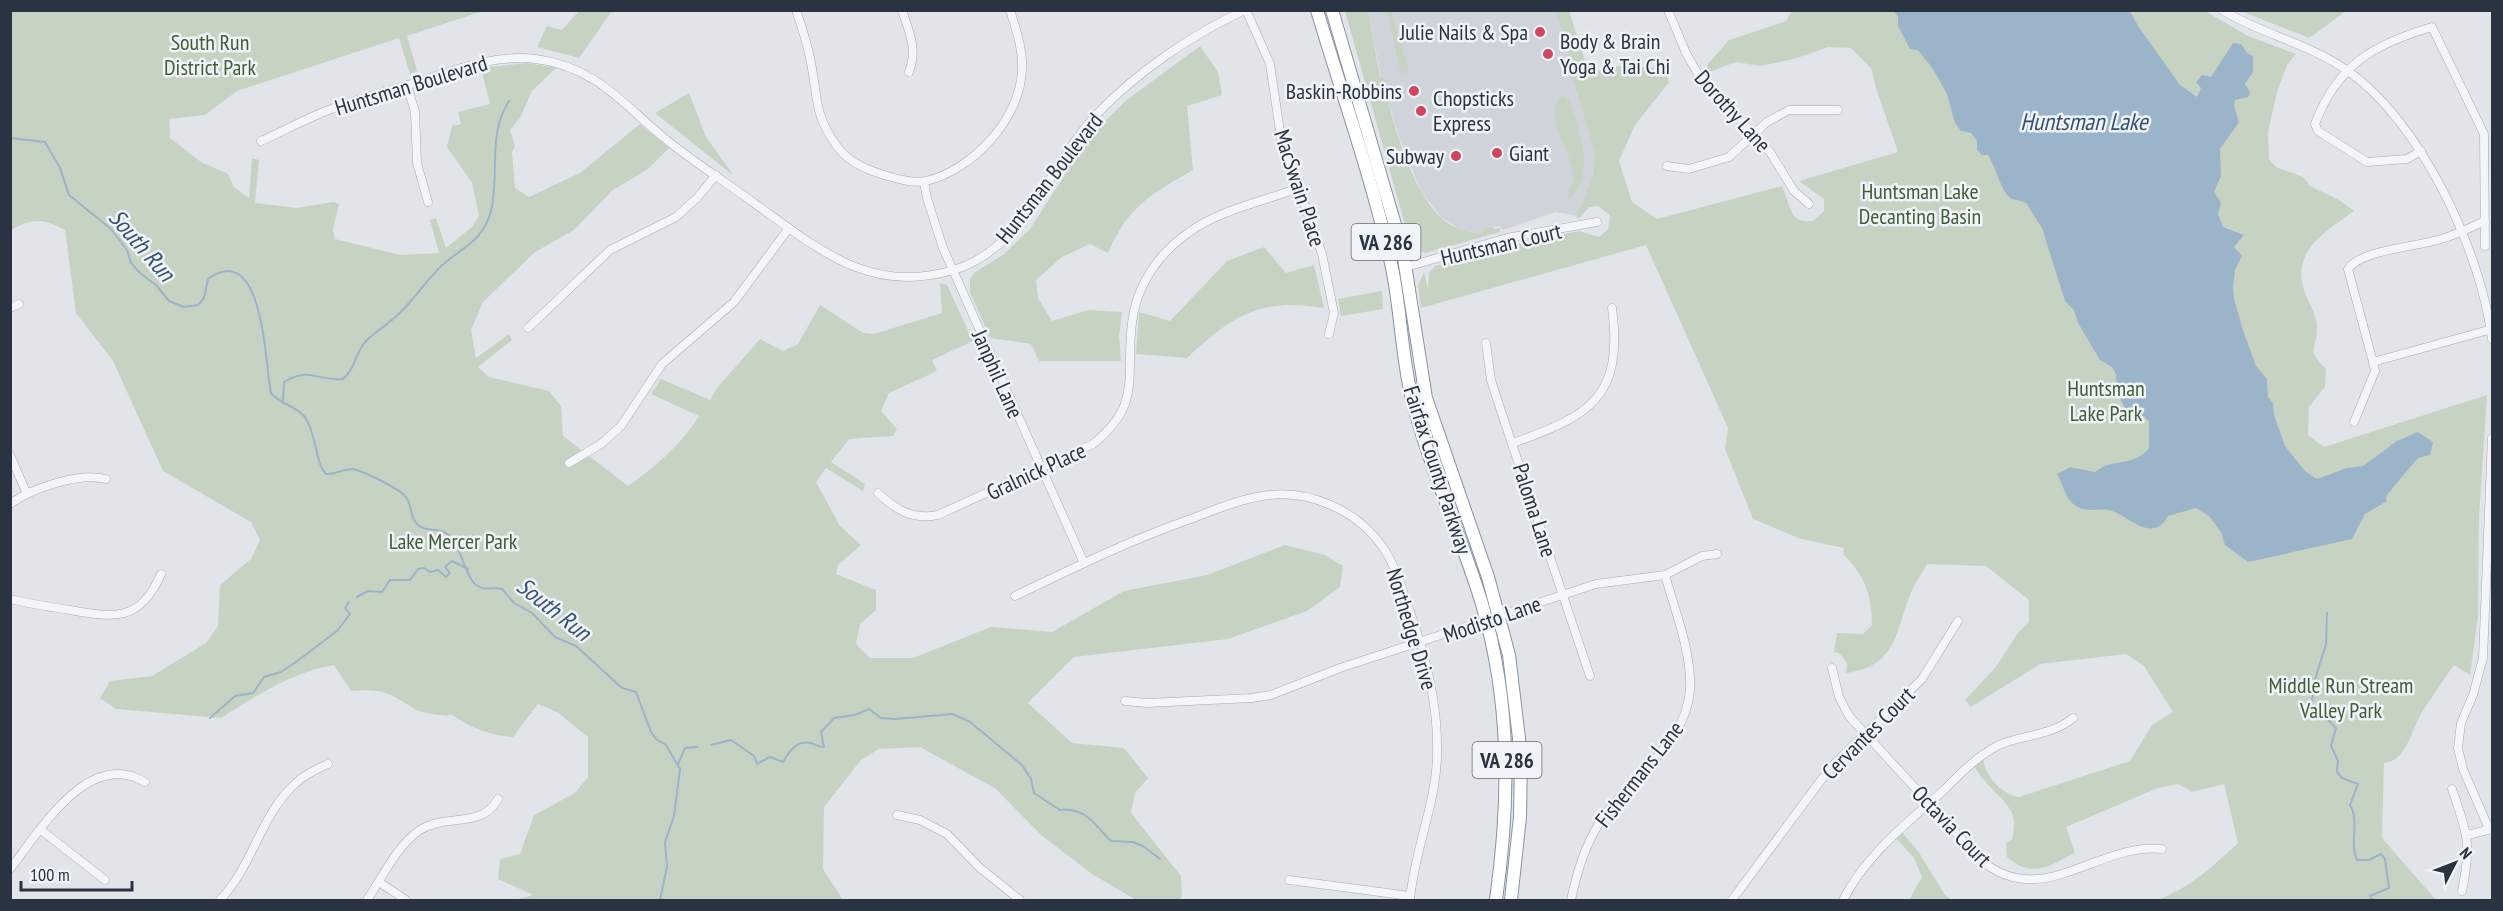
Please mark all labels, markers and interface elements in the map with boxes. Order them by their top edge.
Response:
place label: Julie Nails & Spa [1399,18,1528,46]
marker: Julie Nails & Spa [1533,25,1547,39]
place label: Body & Brain Yoga & Tai Chi [1560,27,1670,80]
park label: South Run District Park [164,28,256,81]
marker: Body & Brain Yoga & Tai Chi [1541,47,1555,61]
street label: Huntsman Boulevard [331,49,491,121]
street label: Dorothy Lane [1689,64,1777,158]
place label: Baskin-Robbins [1286,77,1402,105]
marker: Baskin-Robbins [1407,84,1421,98]
place label: Chopsticks Express [1433,84,1514,137]
marker: Chopsticks Express [1414,104,1428,118]
water label: Huntsman Lake [2020,106,2150,137]
street label: Huntsman Boulevard [989,107,1109,249]
street label: MacSwain Place [1268,126,1332,250]
place label: Giant [1509,139,1549,167]
place label: Subway [1386,142,1445,170]
marker: Giant [1490,146,1504,160]
marker: Subway [1449,149,1463,163]
park label: Huntsman Lake Decanting Basin [1859,177,1981,230]
water label: South Run [102,202,183,289]
street label: Huntsman Court [1438,217,1564,271]
road number: VA 286 [1352,224,1420,260]
street label: Janphil Lane [966,324,1030,423]
park label: Huntsman Lake Park [2067,374,2145,427]
street label: Fairfax County Parkway [1398,382,1479,558]
street label: Gralnick Place [982,436,1090,506]
street label: Paloma Lane [1507,460,1563,560]
park label: Lake Mercer Park [389,527,518,555]
street label: Northedge Drive [1380,565,1444,693]
water label: South Run [511,570,598,649]
street label: Modisto Lane [1439,589,1545,649]
park label: Middle Run Stream Valley Park [2269,671,2413,724]
street label: Cervantes Court [1816,681,1920,785]
street label: Fishermans Lane [1589,715,1689,833]
road number: VA 286 [1472,742,1541,778]
street label: Octavia Court [1906,779,1998,873]
north arrow [2425,833,2485,893]
text: N [2456,843,2476,863]
scale bar [21,854,132,892]
text: 100 m [30,863,70,886]

